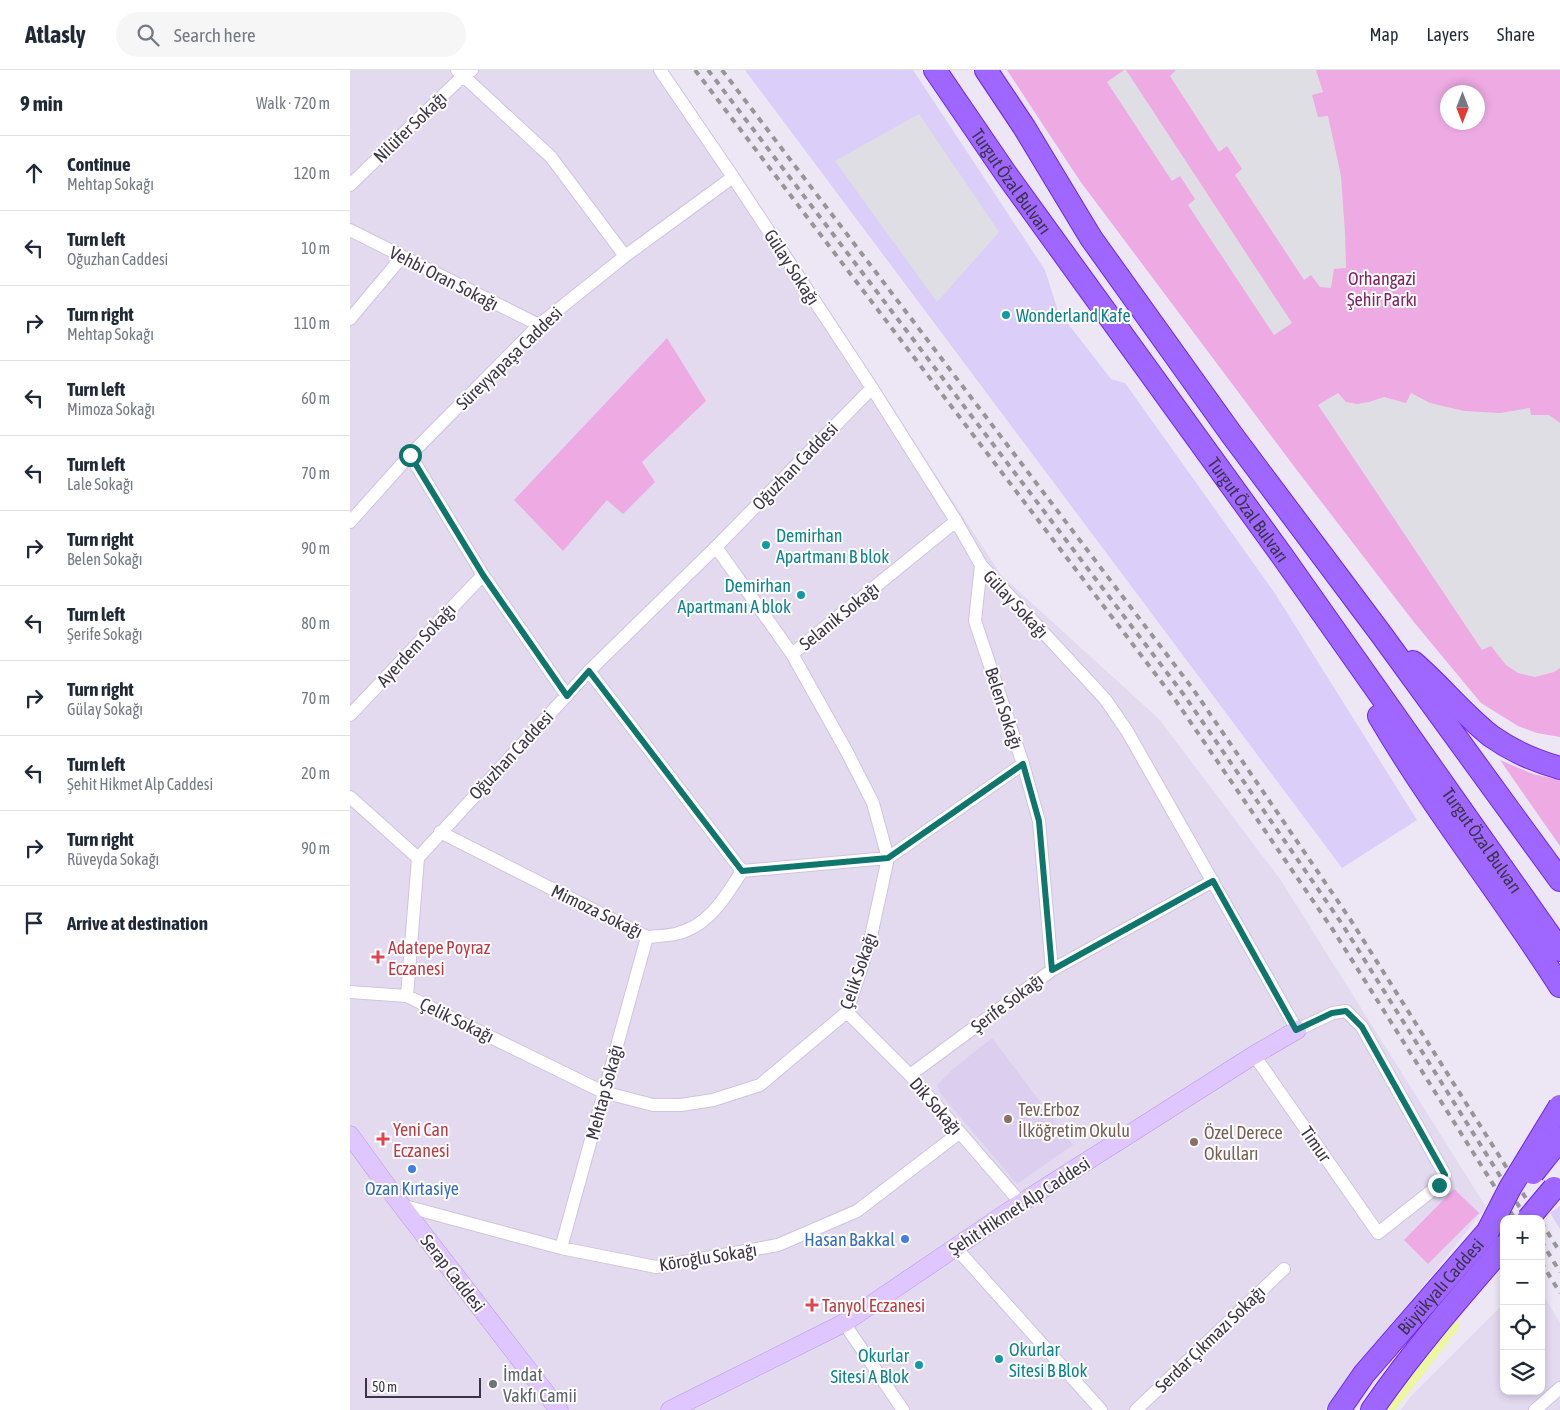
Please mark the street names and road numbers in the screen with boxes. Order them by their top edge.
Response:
street label: Nilüfer Sokağı [369,87,451,167]
street label: Turgut Özal Bulvarı [967,124,1056,238]
street label: Gülay Sokağı [760,225,824,309]
street label: Vehbi Oran Sokağı [386,242,502,314]
street label: Süreyyapaşa Caddesi [452,302,566,414]
street label: Oğuzhan Caddesi [748,418,842,514]
street label: Turgut Özal Bulvarı [1204,453,1294,566]
street label: Gülay Sokağı [979,566,1053,642]
street label: Selanik Sokağı [795,578,883,654]
street label: Ayerdem Sokağı [372,599,460,691]
street label: Belen Sokağı [981,664,1027,752]
street label: Oğuzhan Caddesi [464,706,558,804]
street label: Turgut Özal Bulvarı [1438,783,1527,897]
street label: Mimoza Sokağı [548,880,646,942]
street label: Çelik Sokağı [835,930,881,1012]
street label: Şerife Sokağı [967,969,1047,1037]
street label: Çelik Sokağı [417,993,497,1047]
street label: Mehtap Sokağı [581,1042,627,1142]
street label: Dik Sokağı [906,1073,966,1139]
street label: Timur [1296,1122,1336,1166]
street label: Şehit Hikmet Alp Caddesi [944,1152,1094,1260]
street label: Serap Caddesi [416,1230,490,1316]
street label: Büyükyalı Caddesi [1393,1234,1488,1339]
street label: Köroğlu Sokağı [658,1239,758,1275]
street label: Serdar Çıkmazı Sokağı [1151,1281,1269,1397]

